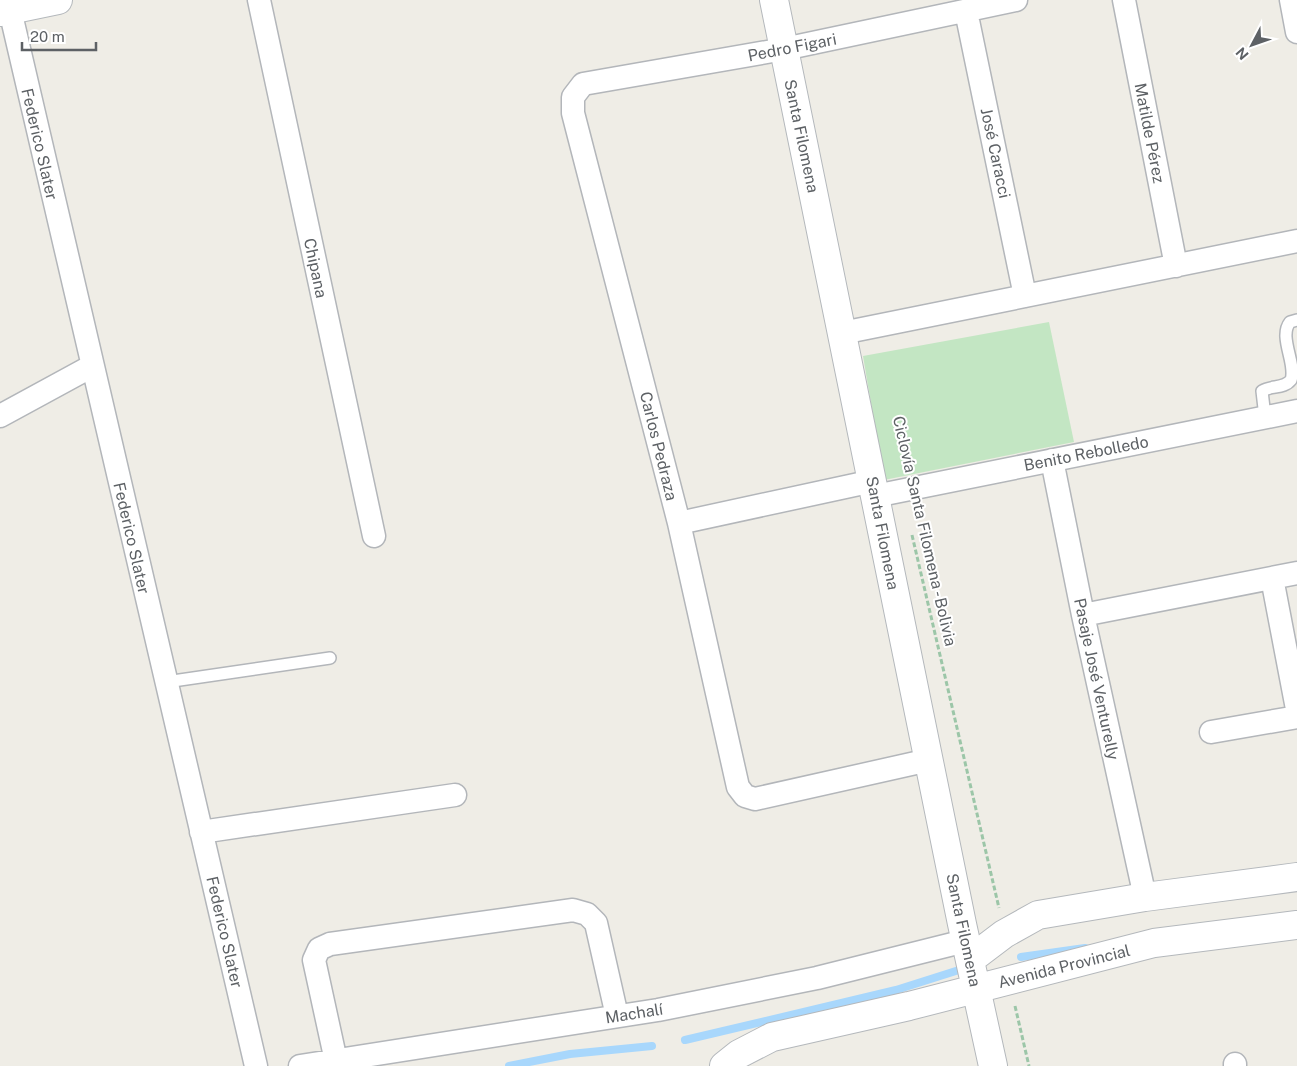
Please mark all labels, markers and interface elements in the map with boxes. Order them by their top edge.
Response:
scale bar [22,20,96,52]
north arrow [1227,20,1277,70]
text: 20 m [30,28,65,45]
street label: Pedro Figari [746,30,838,65]
text: N [1233,44,1252,63]
street label: Santa Filomena [780,78,823,194]
street label: Matilde Pérez [1130,81,1169,185]
street label: Federico Slater [17,86,62,202]
street label: José Caracci [977,106,1014,200]
street label: Chipana [300,236,331,300]
street label: Carlos Pedraza [636,390,681,503]
street label: Ciclovía Santa Filomena - Bolivia [889,414,960,648]
street label: Benito Rebolledo [1022,432,1150,475]
street label: Santa Filomena [862,475,903,592]
street label: Federico Slater [109,480,154,596]
street label: Pasaje José Venturelly [1070,596,1123,762]
street label: Santa Filomena [942,872,985,988]
street label: Federico Slater [202,874,247,990]
street label: Avenida Provincial [996,941,1132,992]
street label: Machalí [604,999,665,1027]

